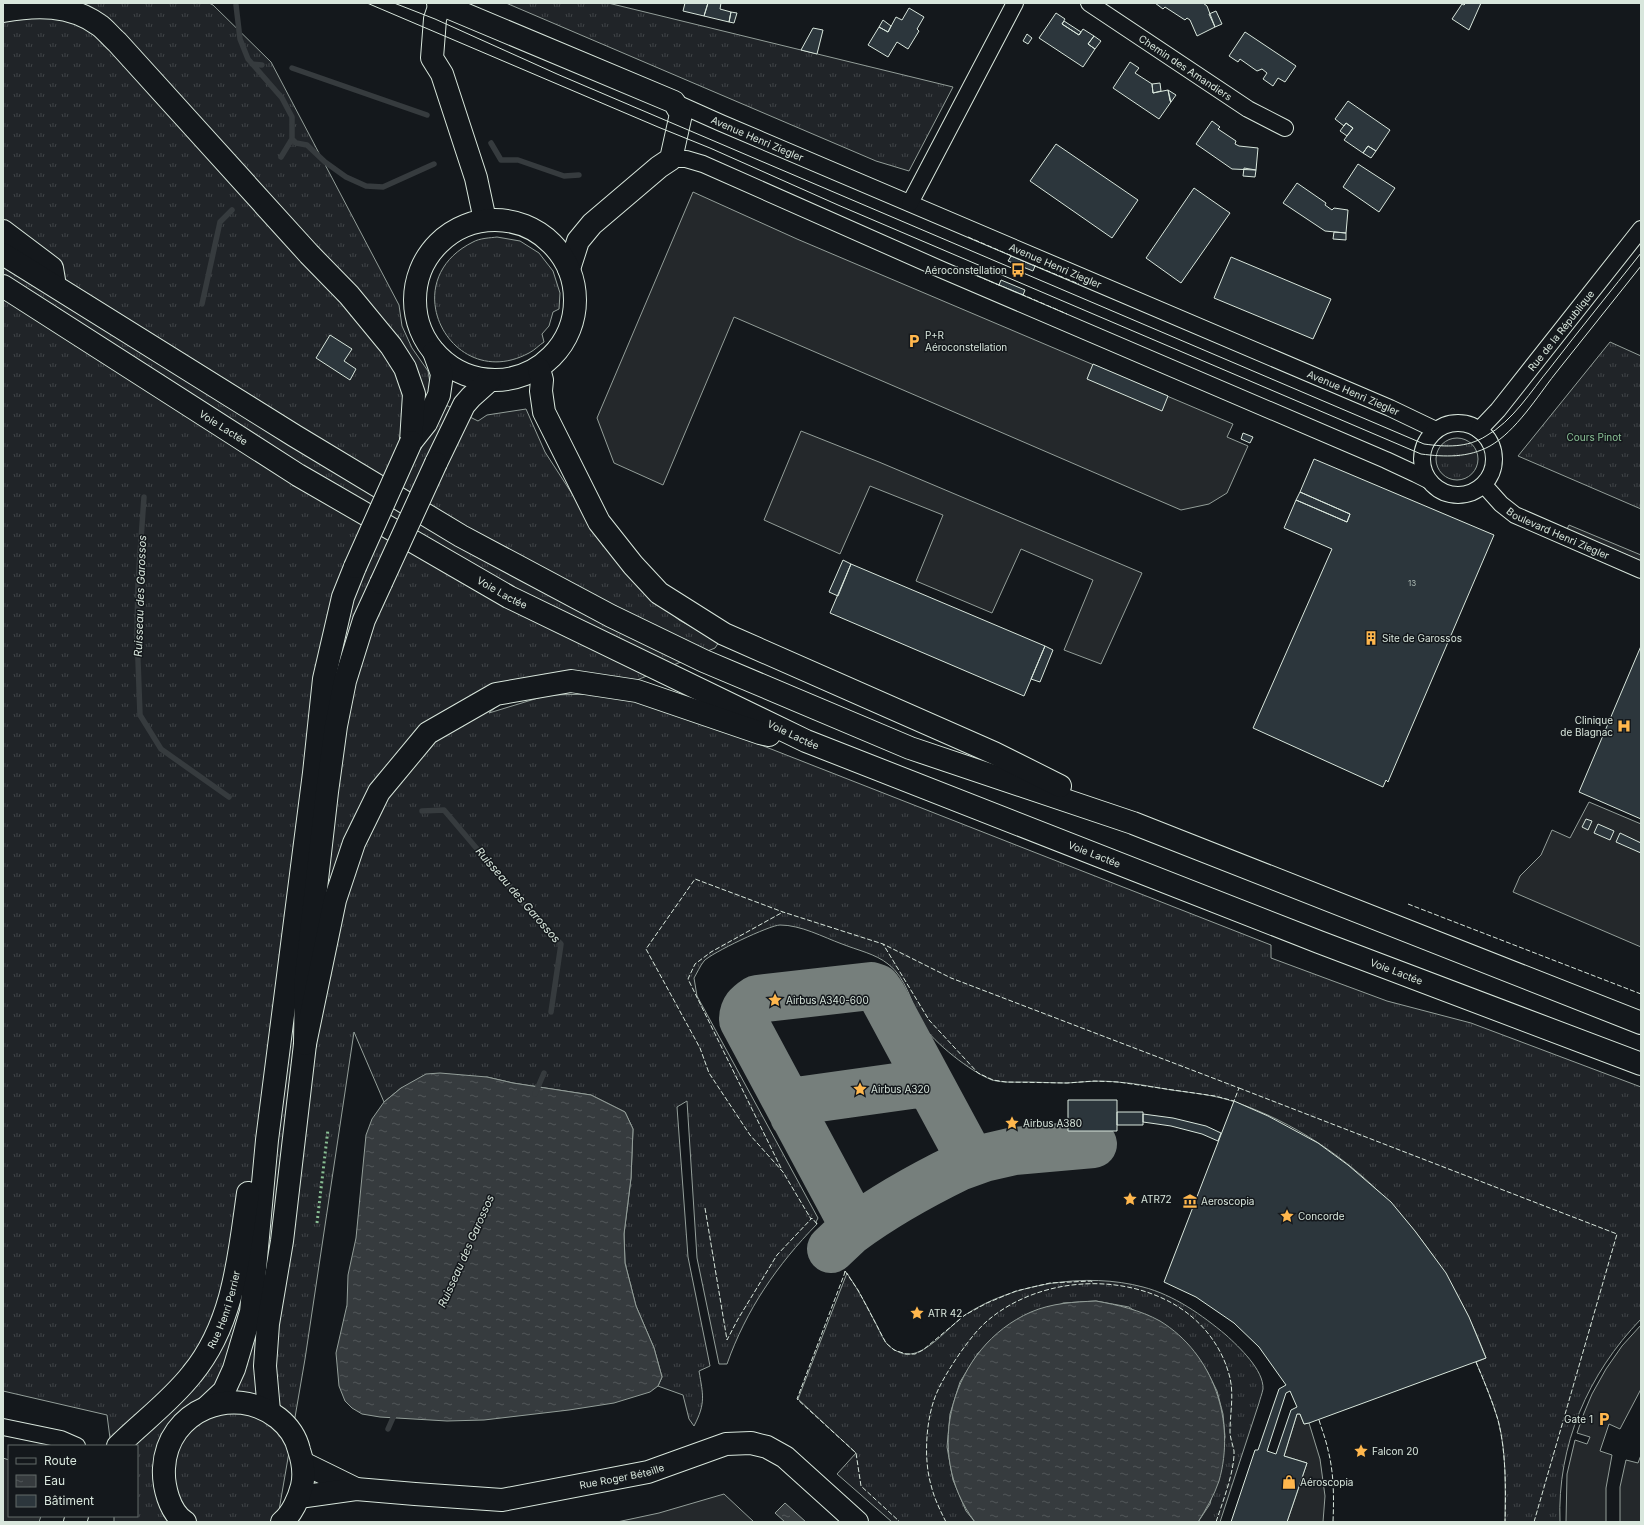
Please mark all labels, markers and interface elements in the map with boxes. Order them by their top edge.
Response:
street label: Chemin des Amandiers [1137,32,1234,103]
street label: Avenue Henri Ziegler [709,113,806,164]
street label: Avenue Henri Ziegler [1007,241,1104,291]
bus stop icon: Aéroconstellation [1010,262,1026,278]
place label: Aéroconstellation [925,264,1007,276]
street label: Rue de la République [1525,287,1597,373]
place label: P+R Aéroconstellation [925,329,1007,353]
parking icon: P+R Aéroconstellation [906,333,922,349]
street label: Avenue Henri Ziegler [1306,368,1402,418]
street label: Voie Lactée [197,407,250,447]
park label: Cours Pinot [1566,431,1622,443]
street label: Boulevard Henri Ziegler [1504,505,1611,562]
water label: Ruisseau des Garossos [131,535,149,657]
street label: Voie Lactée [475,574,529,611]
house number: 13 [1408,578,1416,588]
building icon: Site de Garossos [1363,630,1379,646]
place label: Site de Garossos [1382,632,1462,644]
place label: Clinique de Blagnac [1560,714,1613,738]
street label: Voie Lactée [766,717,821,752]
hospital icon: Clinique de Blagnac [1616,718,1632,734]
street label: Voie Lactée [1067,838,1123,870]
water label: Ruisseau des Garossos [473,844,563,946]
street label: Voie Lactée [1368,956,1425,987]
place icon: Airbus A340-600 [767,992,783,1008]
place label: Airbus A340-600 [786,994,869,1006]
place icon: Airbus A320 [852,1081,868,1097]
place label: Airbus A320 [871,1083,930,1095]
place icon: Airbus A380 [1004,1115,1020,1131]
place label: Airbus A380 [1023,1117,1082,1129]
place icon: ATR72 [1122,1191,1138,1207]
water label: Ruisseau des Garossos [435,1192,497,1310]
place label: ATR72 [1141,1193,1172,1205]
museum icon: Aeroscopia [1182,1193,1198,1209]
place label: Aeroscopia [1201,1195,1254,1207]
place icon: Concorde [1279,1208,1295,1224]
place label: Concorde [1298,1210,1345,1222]
street label: Rue Henri Perrier [205,1269,242,1350]
place icon: ATR 42 [909,1305,925,1321]
place label: ATR 42 [928,1307,962,1319]
parking icon: Gate 1 [1596,1411,1612,1427]
place label: Gate 1 [1564,1413,1593,1425]
place icon: Falcon 20 [1353,1443,1369,1459]
legend [8,1445,138,1517]
place label: Falcon 20 [1372,1445,1419,1457]
text: Route [44,1453,77,1468]
street label: Rue Roger Béteille [578,1461,666,1491]
text: Eau [44,1473,65,1488]
shop icon: Aéroscopia [1281,1474,1297,1490]
place label: Aéroscopia [1300,1476,1353,1488]
text: Bâtiment [44,1493,94,1508]

